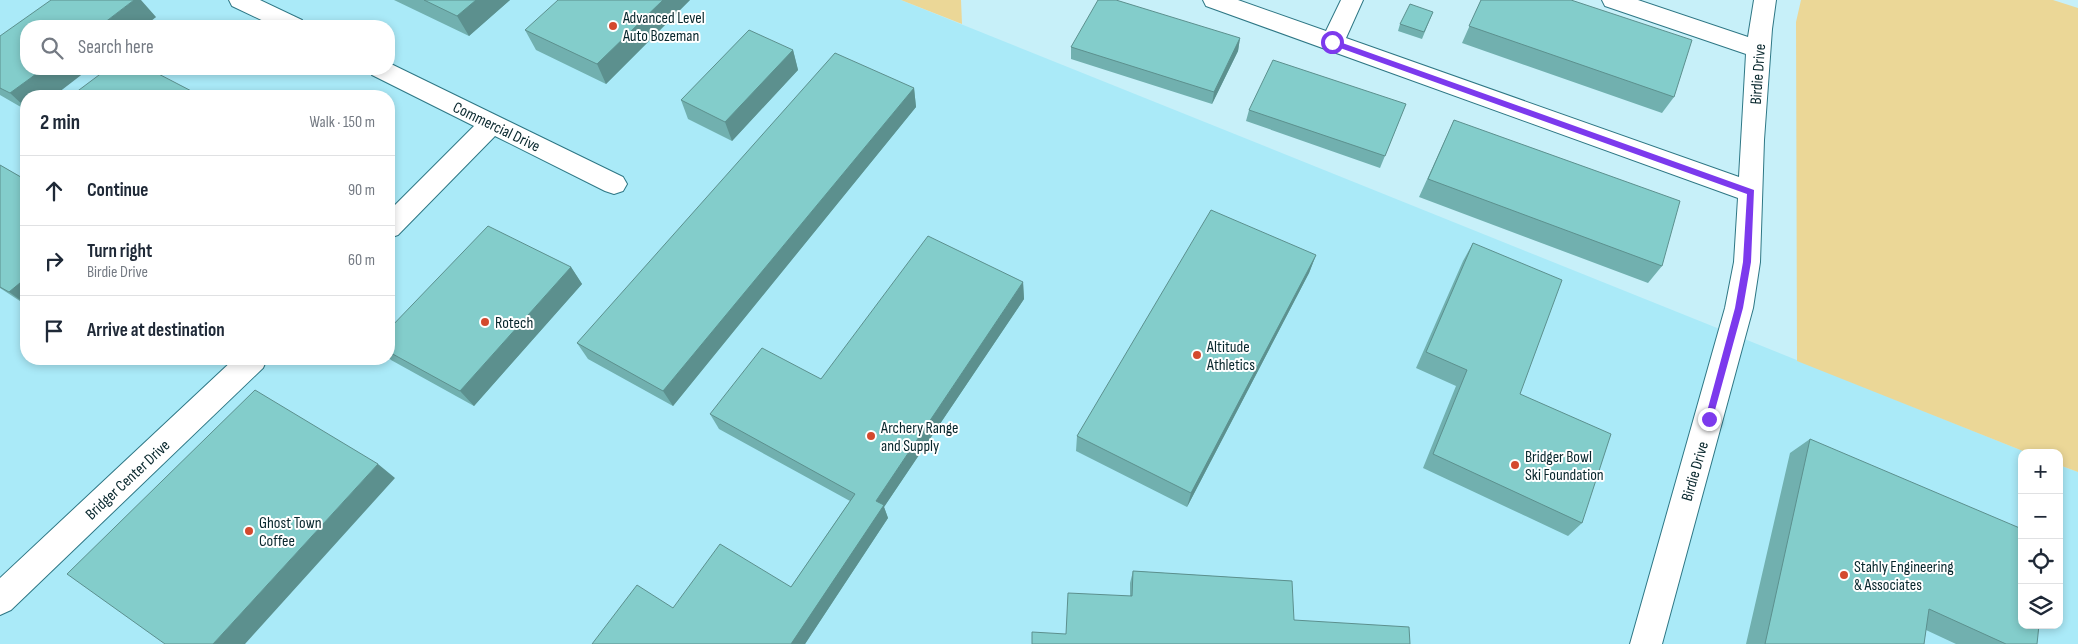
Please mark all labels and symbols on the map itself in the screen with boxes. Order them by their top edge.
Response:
place label: Advanced Level Auto Bozeman [622,9,705,46]
marker: Advanced Level Auto Bozeman [607,20,619,32]
route start [1321,31,1344,54]
street label: Birdie Drive [1747,43,1770,105]
street label: Commercial Drive [450,98,543,157]
place label: Rotech [495,314,533,333]
marker: Rotech [479,316,491,328]
place label: Altitude Athletics [1206,338,1255,375]
marker: Altitude Athletics [1191,349,1203,361]
route end [1698,408,1721,431]
place label: Archery Range and Supply [880,419,959,456]
marker: Archery Range and Supply [865,430,877,442]
street label: Bridger Center Drive [82,436,174,524]
street label: Birdie Drive [1678,439,1713,503]
place label: Bridger Bowl Ski Foundation [1525,448,1604,485]
marker: Bridger Bowl Ski Foundation [1509,459,1521,471]
place label: Ghost Town Coffee [259,514,322,551]
marker: Ghost Town Coffee [243,525,255,537]
place label: Stahly Engineering & Associates [1854,558,1954,595]
marker: Stahly Engineering & Associates [1838,569,1850,581]

